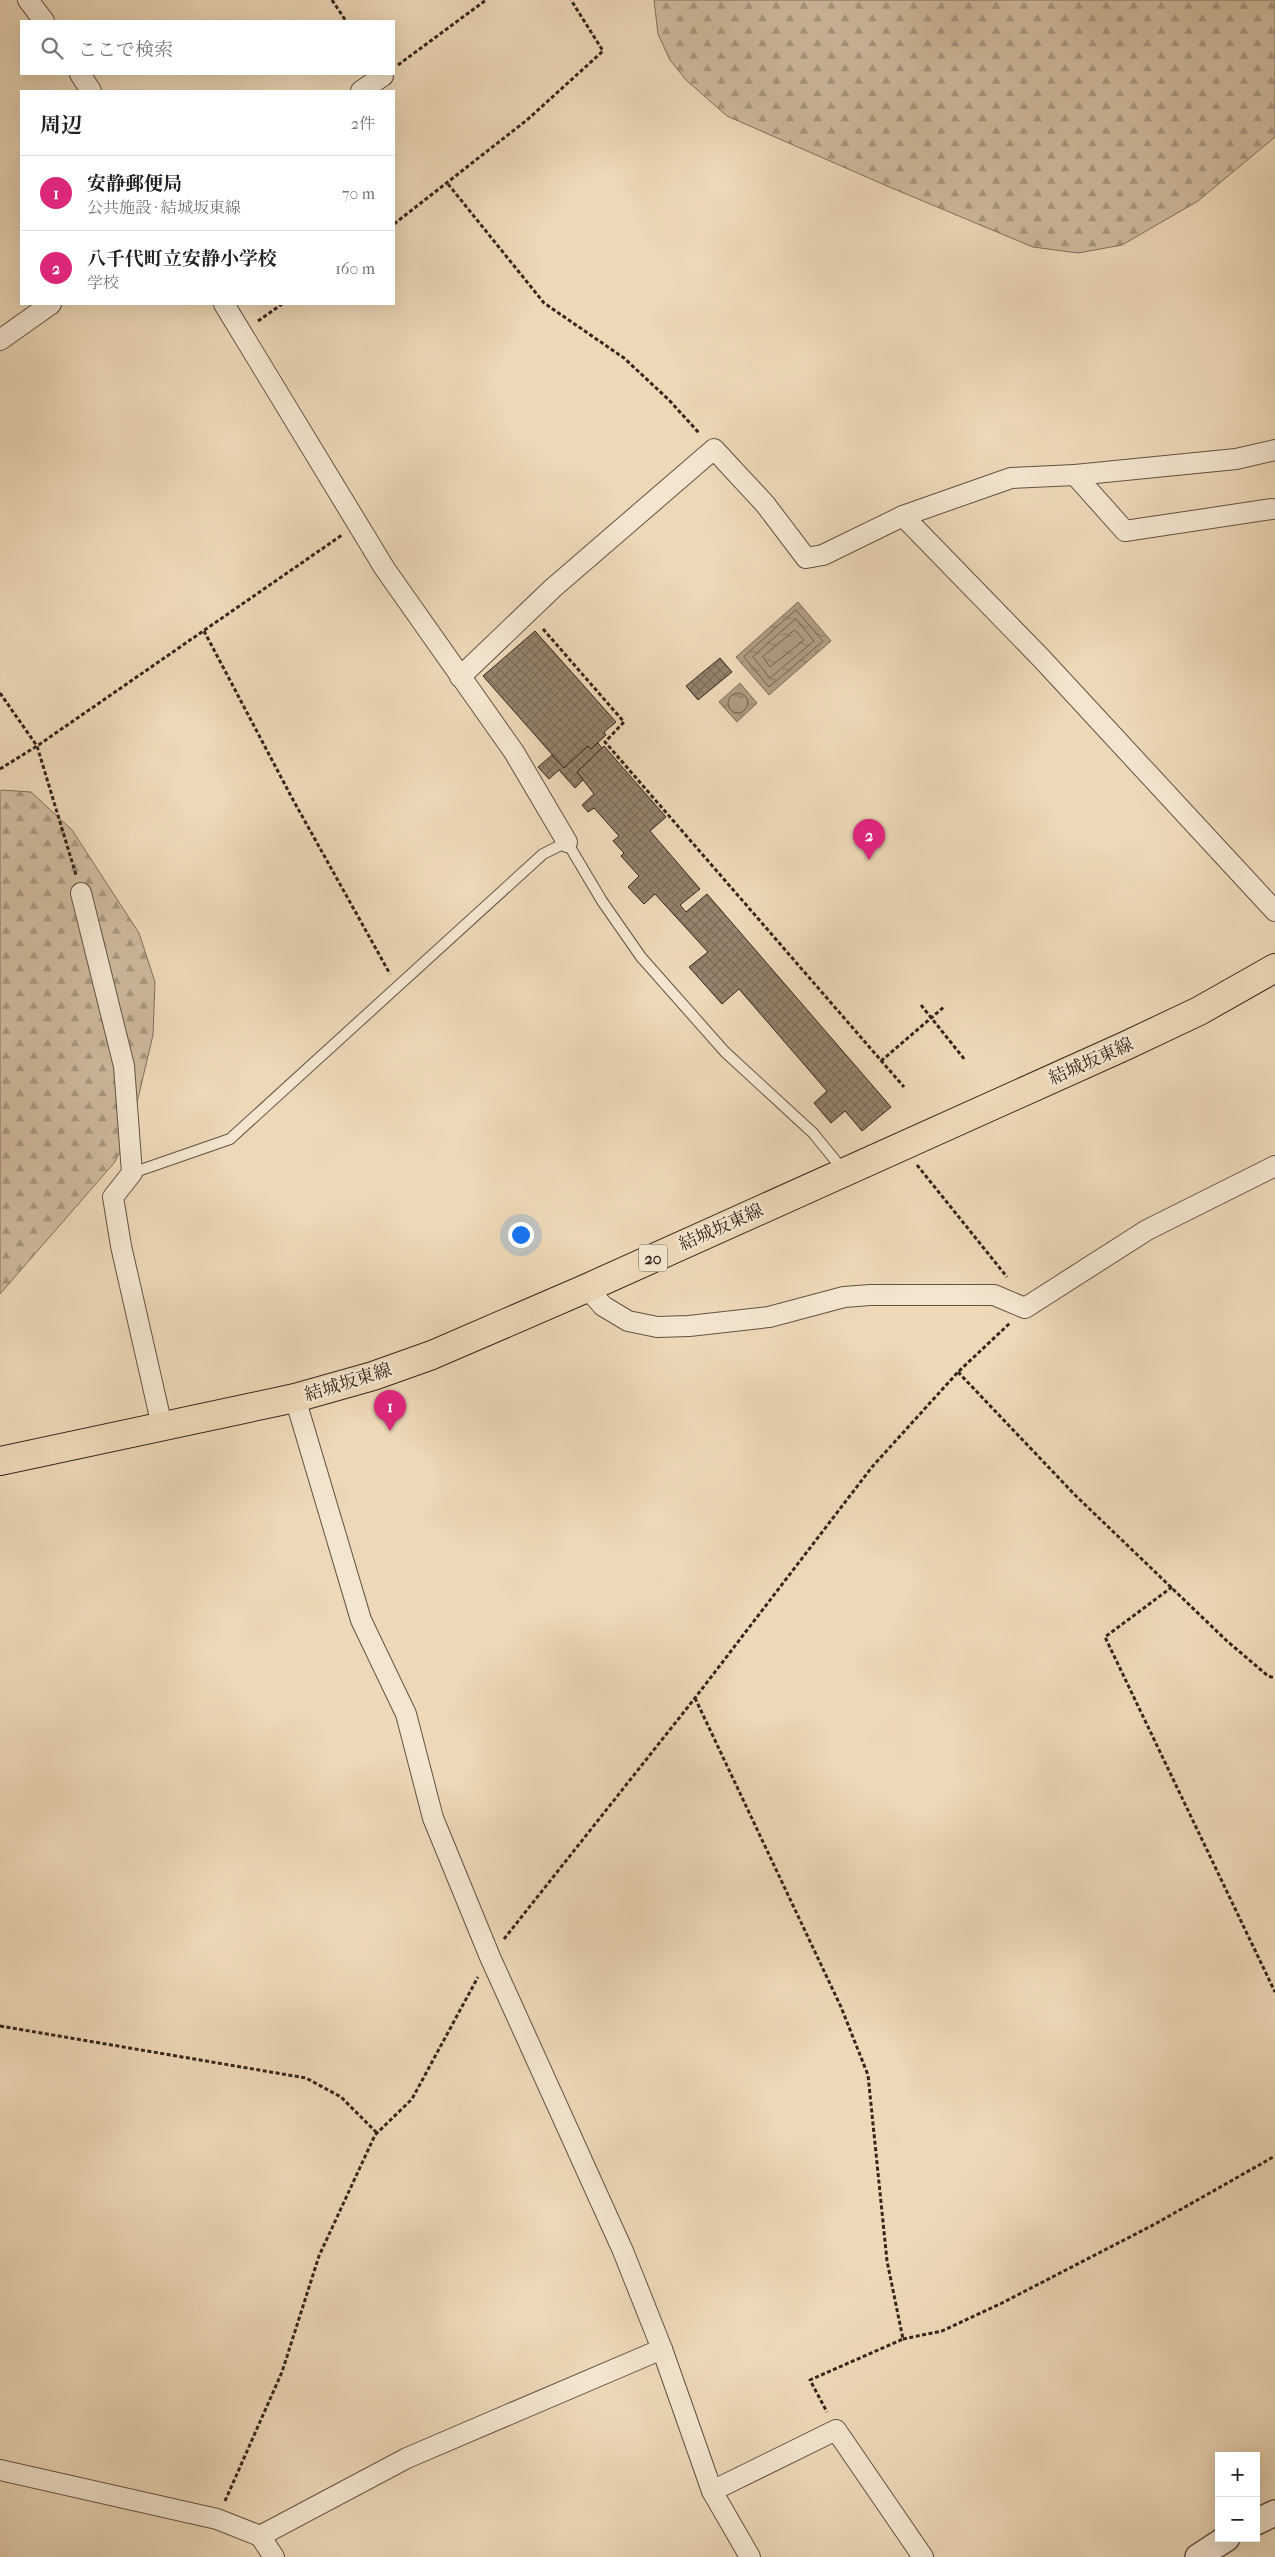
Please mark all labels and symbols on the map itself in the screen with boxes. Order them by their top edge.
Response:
pin: 2 [853,819,885,860]
street label: 結城坂東線 [1046,1034,1137,1089]
street label: 結城坂東線 [676,1200,767,1255]
your location [508,1222,534,1248]
road number: 20 [639,1244,667,1272]
street label: 結城坂東線 [302,1359,394,1406]
pin: 1 [374,1390,406,1431]

